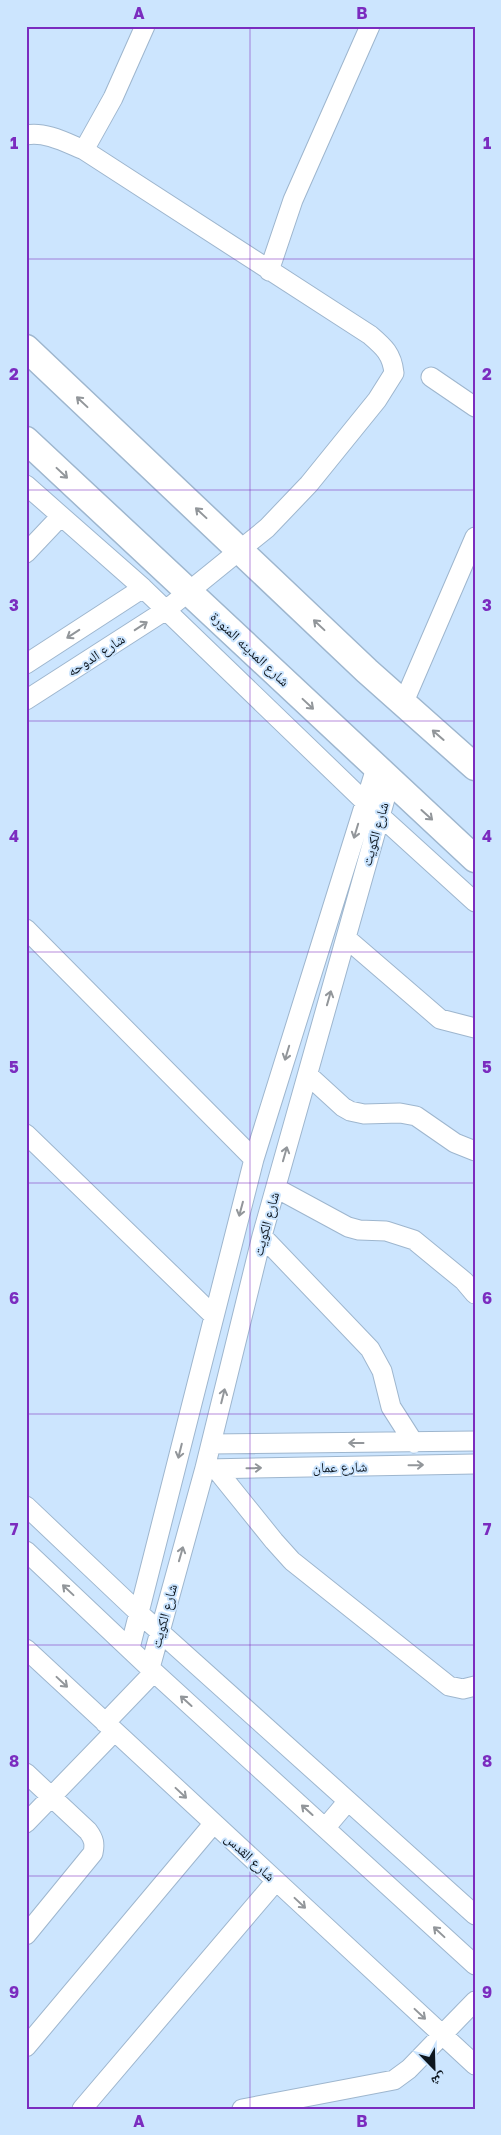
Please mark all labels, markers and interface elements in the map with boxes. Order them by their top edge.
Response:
text: A [133,3,145,23]
text: B [356,3,368,23]
text: 1 [10,133,18,153]
text: 1 [483,133,491,153]
text: 2 [9,364,19,384]
text: 2 [482,364,492,384]
one-way arrow [76,396,89,408]
one-way arrow [56,467,68,479]
one-way arrow [194,507,207,519]
text: 3 [9,595,19,615]
text: 3 [482,595,492,615]
street label: شارع المدينه المنورة [206,608,293,691]
one-way arrow [312,619,325,631]
one-way arrow [134,621,148,632]
one-way arrow [66,629,80,639]
street label: شارع الدوحه [64,630,129,681]
one-way arrow [302,698,315,710]
one-way arrow [431,729,444,741]
street label: شارع الكويت [357,800,394,868]
one-way arrow [420,809,433,821]
one-way arrow [351,823,360,838]
text: 4 [9,826,19,846]
text: 4 [482,826,492,846]
one-way arrow [325,990,335,1006]
one-way arrow [282,1045,292,1061]
text: 5 [9,1057,19,1077]
text: 5 [482,1057,492,1077]
one-way arrow [281,1147,291,1163]
street label: شارع الكويت [249,1190,284,1258]
one-way arrow [236,1200,245,1216]
text: 6 [9,1288,19,1308]
text: 6 [482,1288,492,1308]
one-way arrow [218,1389,228,1405]
one-way arrow [348,1438,364,1448]
one-way arrow [175,1443,184,1459]
street label: شارع عمان [312,1458,368,1477]
one-way arrow [408,1461,424,1470]
one-way arrow [245,1463,261,1473]
text: 7 [10,1519,19,1539]
text: 7 [483,1519,492,1539]
one-way arrow [177,1546,186,1562]
street label: شارع الكويت [147,1582,182,1650]
one-way arrow [61,1584,74,1596]
one-way arrow [55,1676,68,1688]
one-way arrow [179,1695,192,1707]
text: 8 [9,1751,19,1771]
text: 8 [482,1751,492,1771]
one-way arrow [174,1787,187,1799]
one-way arrow [300,1804,313,1816]
street label: شارع القدس [220,1829,279,1886]
one-way arrow [294,1897,307,1909]
one-way arrow [433,1926,445,1938]
text: 9 [9,1982,19,2002]
text: 9 [482,1982,492,2002]
one-way arrow [413,2008,426,2020]
north arrow [408,2042,458,2092]
text: ش [429,2069,449,2091]
text: A [133,2111,145,2131]
text: B [356,2111,368,2131]

